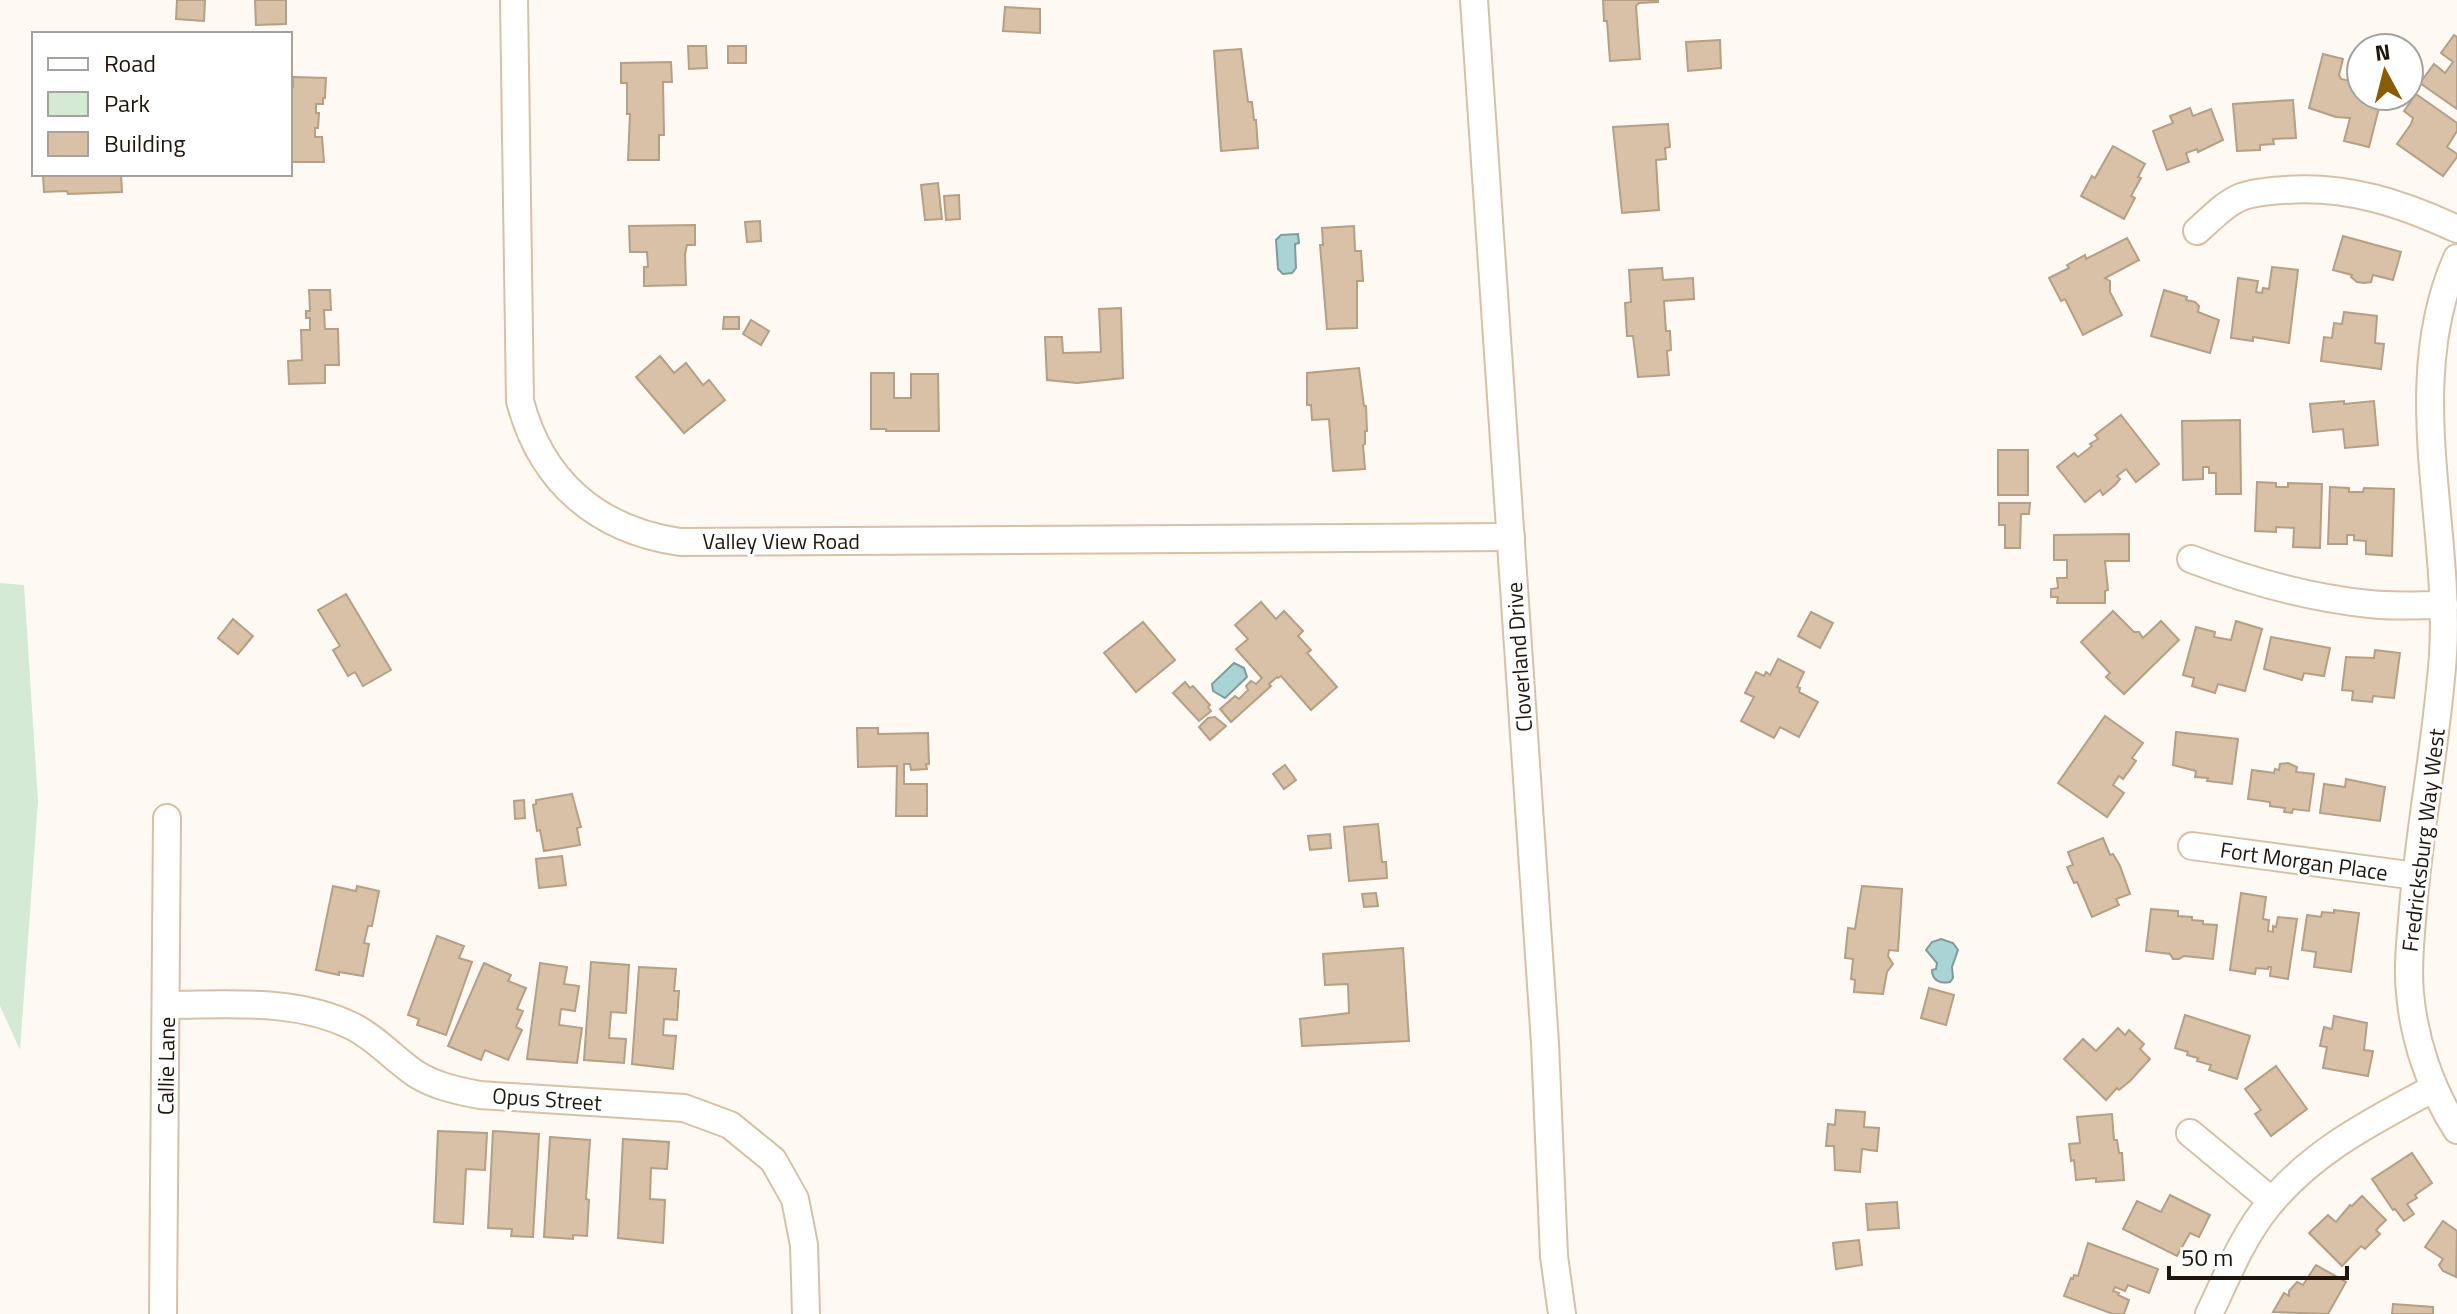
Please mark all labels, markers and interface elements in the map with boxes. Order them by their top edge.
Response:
legend [32,32,292,176]
north arrow [2345,32,2425,112]
text: N [2373,34,2392,70]
text: Road [104,45,156,81]
text: Park [104,85,150,121]
text: Building [104,125,186,161]
street label: Valley View Road [702,524,860,558]
street label: Cloverland Drive [1497,581,1541,733]
street label: Fredricksburg Way West [2392,726,2454,954]
street label: Fort Morgan Place [2218,832,2390,890]
street label: Callie Lane [148,1016,184,1116]
street label: Opus Street [491,1078,603,1120]
scale bar [2169,1230,2347,1280]
text: 50 m [2181,1239,2233,1275]

